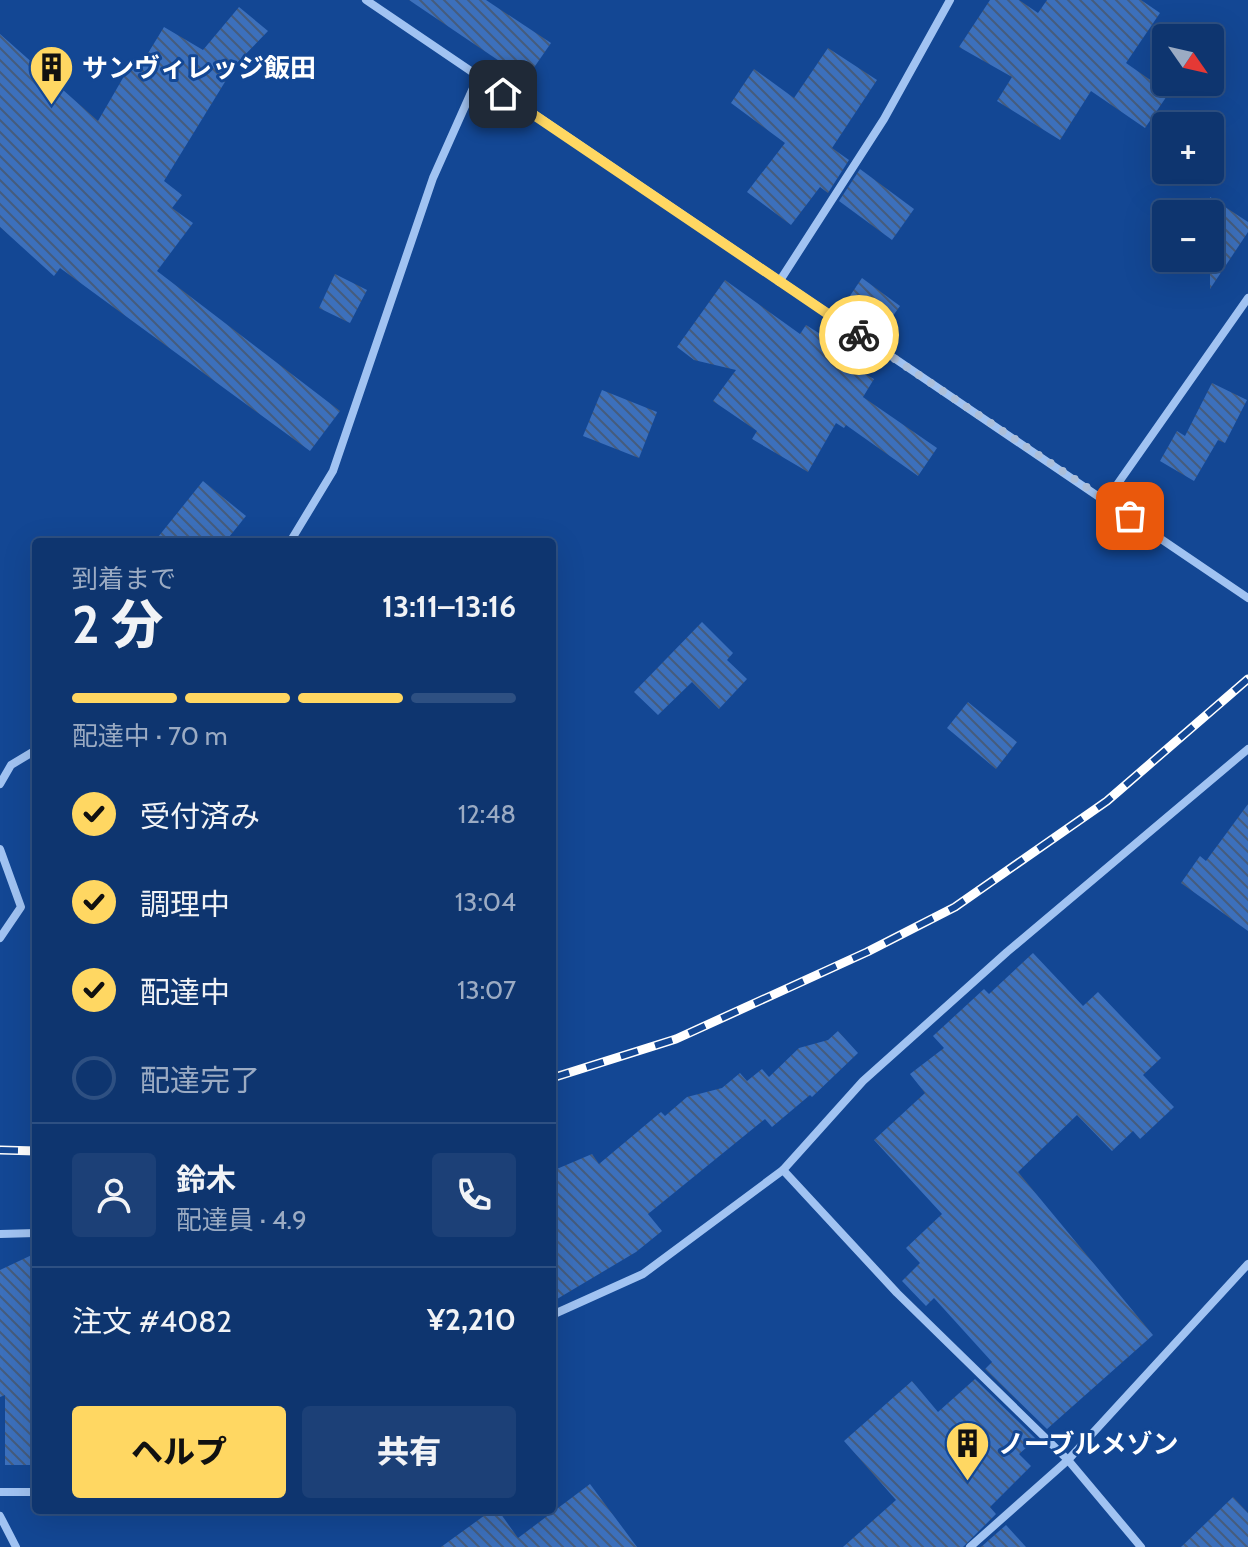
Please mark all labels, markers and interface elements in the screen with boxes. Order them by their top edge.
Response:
north arrow [1152,24,1224,96]
map controls [1152,24,1224,272]
building icon: サンヴィレッジ飯田 [27,44,75,107]
place label: サンヴィレッジ飯田 [82,52,316,84]
pin [469,60,537,128]
icon: home [481,72,525,116]
button: + [1152,112,1224,184]
button: − [1152,200,1224,272]
courier [819,295,899,375]
icon: bike [837,313,881,357]
pin [1096,482,1164,550]
icon: bag [1108,494,1152,538]
text: 到着まで [72,563,176,595]
text: 13:11–13:16 [382,588,516,625]
text: 2 分 [72,593,163,656]
text: 配達中 · 70 m [72,720,228,752]
icon: check [72,792,116,836]
text: 受付済み [140,798,260,835]
text: 12:48 [458,798,516,830]
icon: check [72,880,116,924]
text: 調理中 [140,886,230,923]
text: 13:04 [455,886,516,918]
icon: check [72,968,116,1012]
text: 配達中 [140,974,230,1011]
text: 13:07 [457,974,516,1006]
text: 配達完了 [140,1062,260,1099]
button: person [72,1153,156,1237]
button: phone [432,1153,516,1237]
text: 鈴木 [176,1161,236,1198]
text: 配達員 · 4.9 [176,1204,307,1236]
text: ¥2,210 [427,1301,516,1338]
text: 注文 #4082 [72,1303,232,1340]
button: ヘルプ [72,1406,286,1498]
button: 共有 [302,1406,516,1498]
building icon: ノーブルメゾン [943,1420,991,1483]
place label: ノーブルメゾン [998,1428,1178,1460]

